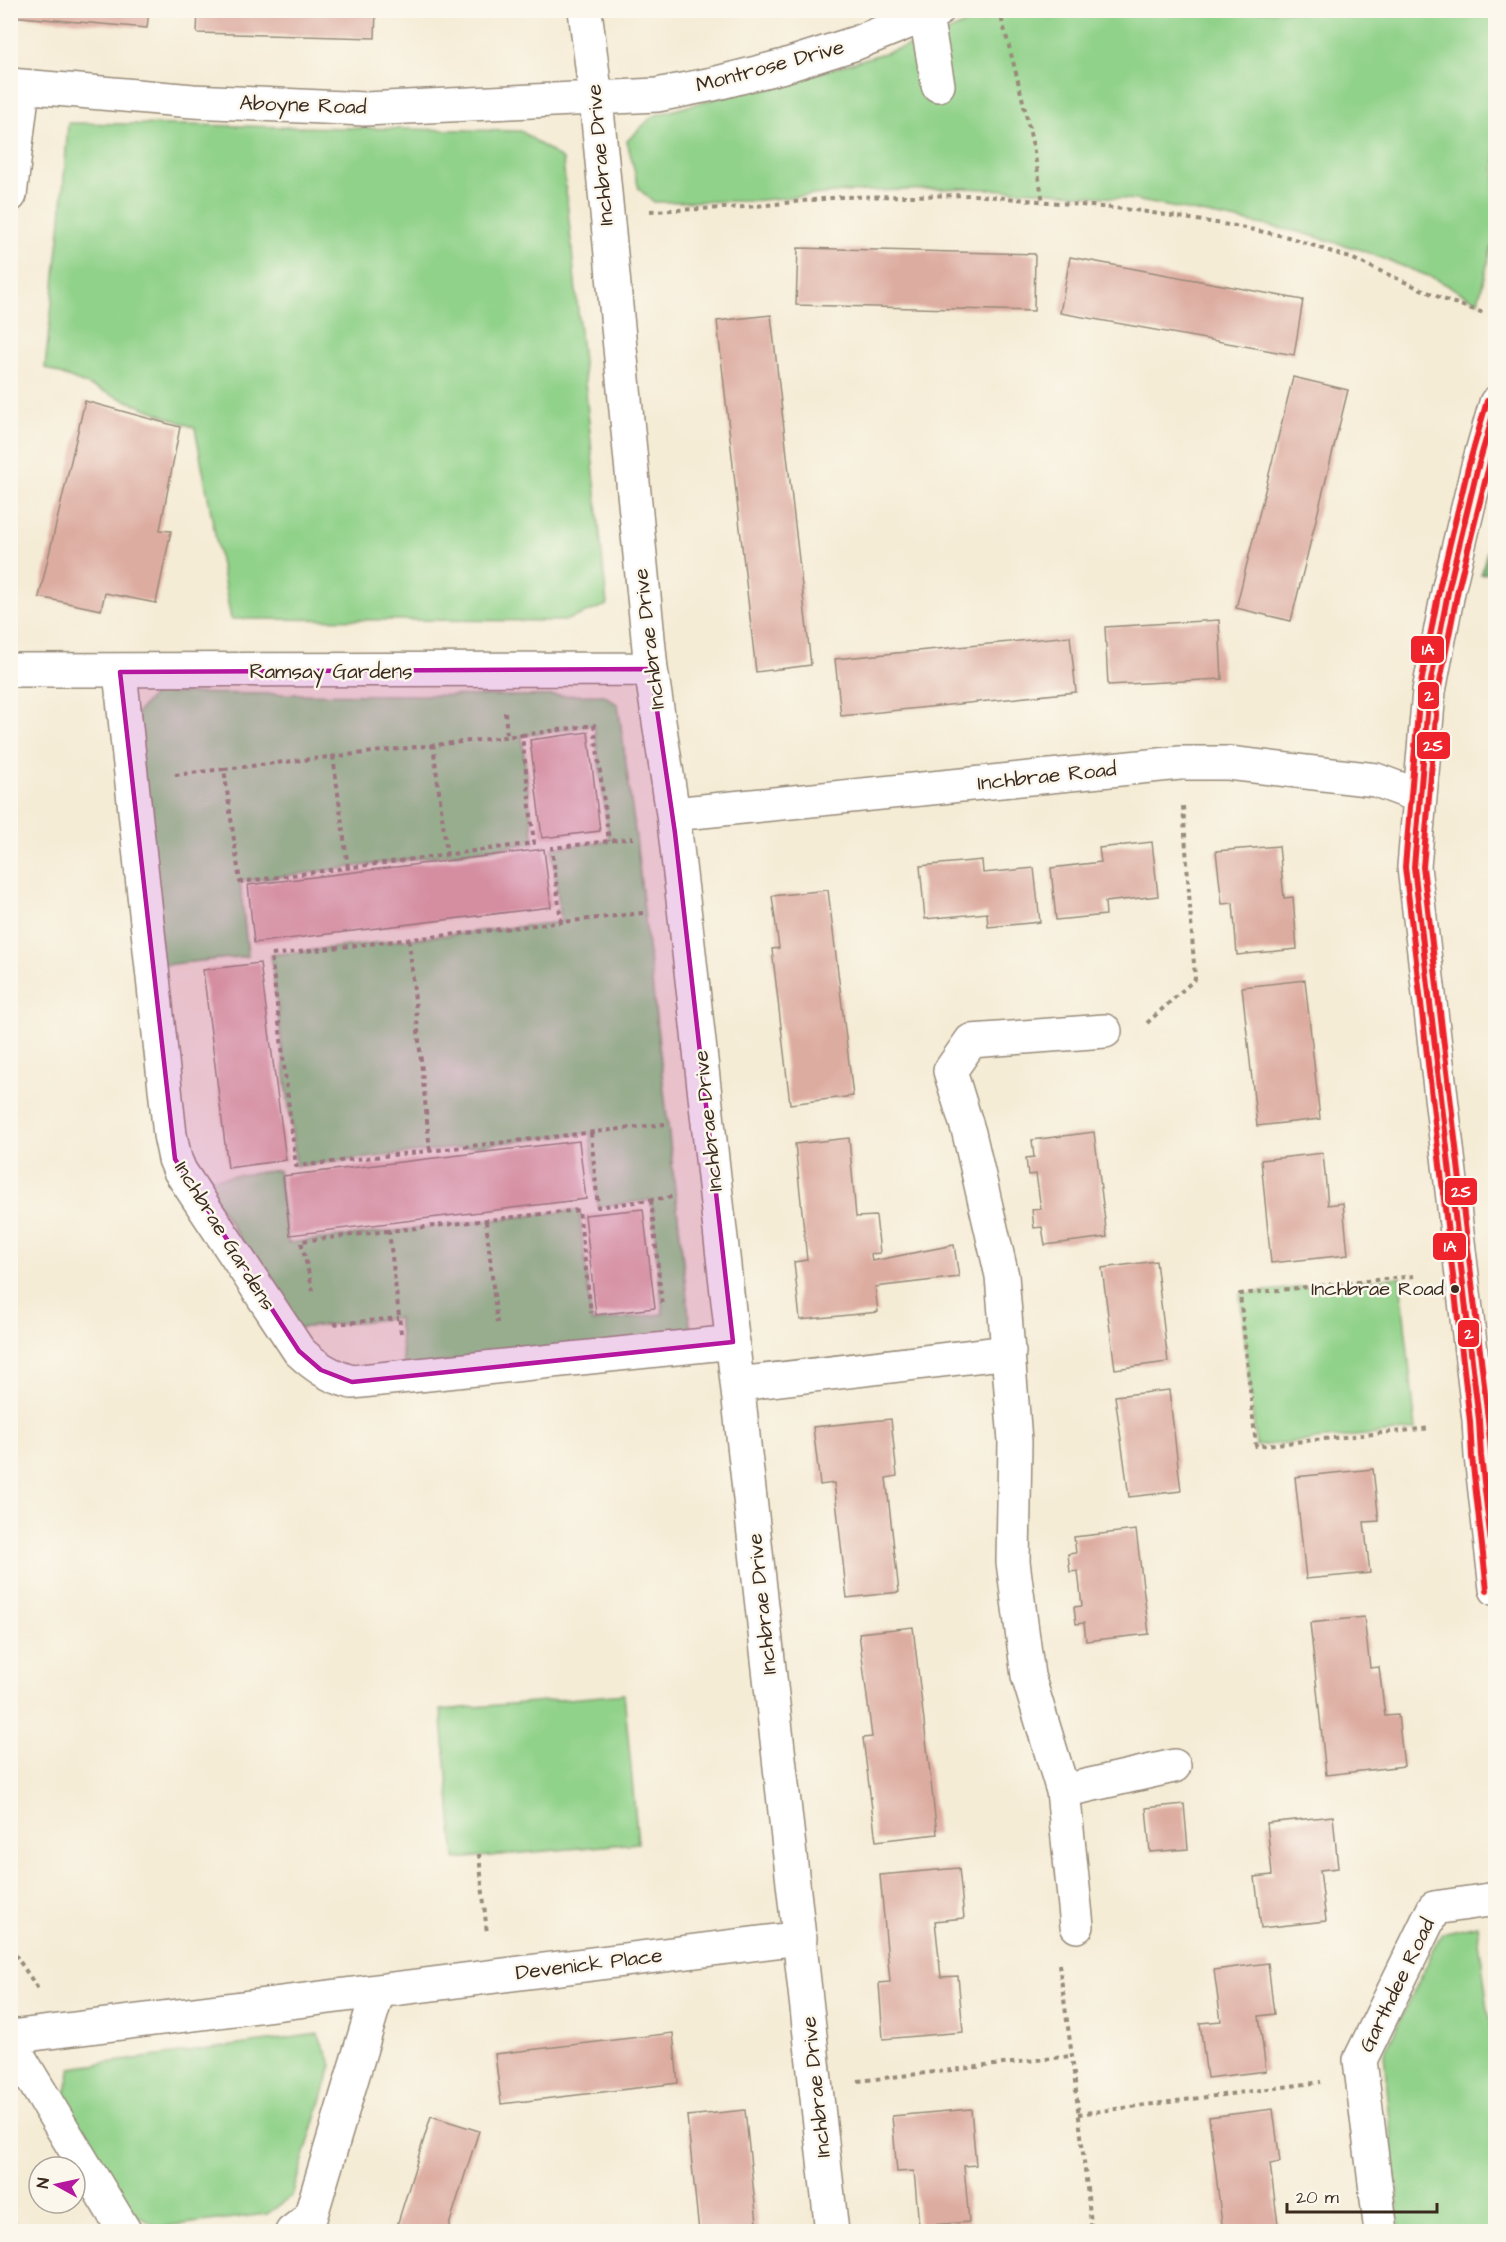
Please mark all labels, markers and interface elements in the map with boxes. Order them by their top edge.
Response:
street label: Montrose Drive [693,32,847,100]
street label: Inchbrae Drive [579,83,621,227]
street label: Aboyne Road [239,88,367,124]
street label: Inchbrae Drive [626,567,672,711]
line badge: 1A [1410,635,1445,664]
text: 1A [1422,639,1435,661]
street label: Ramsay Gardens [249,657,413,688]
line badge: 2 [1417,681,1440,710]
text: 2 [1423,685,1434,707]
line badge: 2S [1416,731,1451,760]
text: 2S [1422,735,1443,757]
street label: Inchbrae Road [976,754,1118,798]
street label: Inchbrae Drive [686,1049,730,1193]
street label: Inchbrae Gardens [167,1156,283,1316]
line badge: 2S [1444,1177,1478,1206]
text: 2S [1450,1181,1471,1203]
line badge: 1A [1432,1232,1467,1261]
text: 1A [1444,1236,1457,1258]
place label: Inchbrae Road [1311,1275,1444,1303]
marker: Inchbrae Road [1449,1283,1461,1295]
line badge: 2 [1457,1319,1480,1348]
text: 2 [1463,1323,1474,1345]
street label: Inchbrae Drive [740,1532,784,1676]
street label: Garthdee Road [1352,1913,1442,2057]
street label: Devenick Place [514,1941,664,1987]
street label: Inchbrae Drive [794,2015,838,2159]
north arrow [27,2155,87,2215]
scale bar [1287,2176,1437,2214]
text: N [32,2177,55,2190]
text: 20 m [1296,2185,1339,2210]

